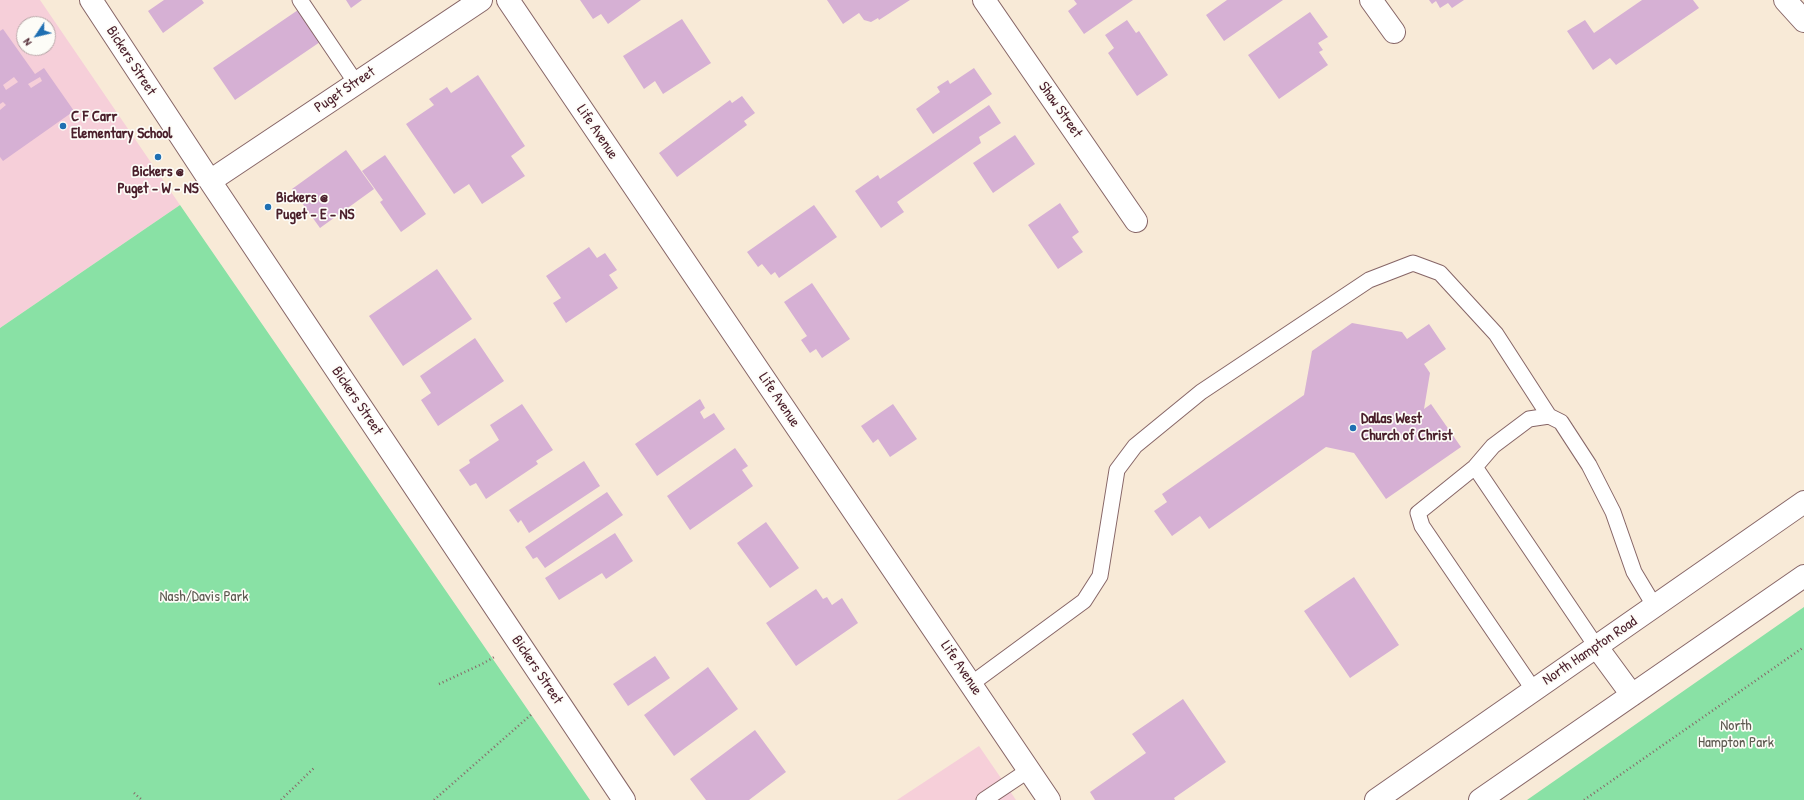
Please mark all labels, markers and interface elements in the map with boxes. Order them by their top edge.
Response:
north arrow [16,16,56,56]
street label: Bickers Street [102,23,160,99]
text: N [20,36,34,49]
street label: Puget Street [311,63,379,117]
street label: Shaw Street [1034,78,1086,142]
street label: Life Avenue [572,101,622,163]
place label: C F Carr Elementary School [71,108,172,143]
marker: C F Carr Elementary School [58,121,68,131]
marker: Bickers @ Puget - W - NS [153,152,163,162]
place label: Bickers @ Puget - W - NS [117,163,199,198]
place label: Bickers @ Puget - E - NS [276,189,354,224]
marker: Bickers @ Puget - E - NS [263,202,273,212]
street label: Bickers Street [327,363,387,439]
street label: Life Avenue [754,369,804,431]
place label: Dallas West Church of Christ [1361,410,1452,445]
marker: Dallas West Church of Christ [1348,423,1358,433]
park label: Nash/Davis Park [160,588,248,606]
street label: North Hampton Road [1539,613,1641,689]
street label: Bickers Street [507,632,567,708]
street label: Life Avenue [936,637,986,699]
park label: North Hampton Park [1698,717,1774,752]

